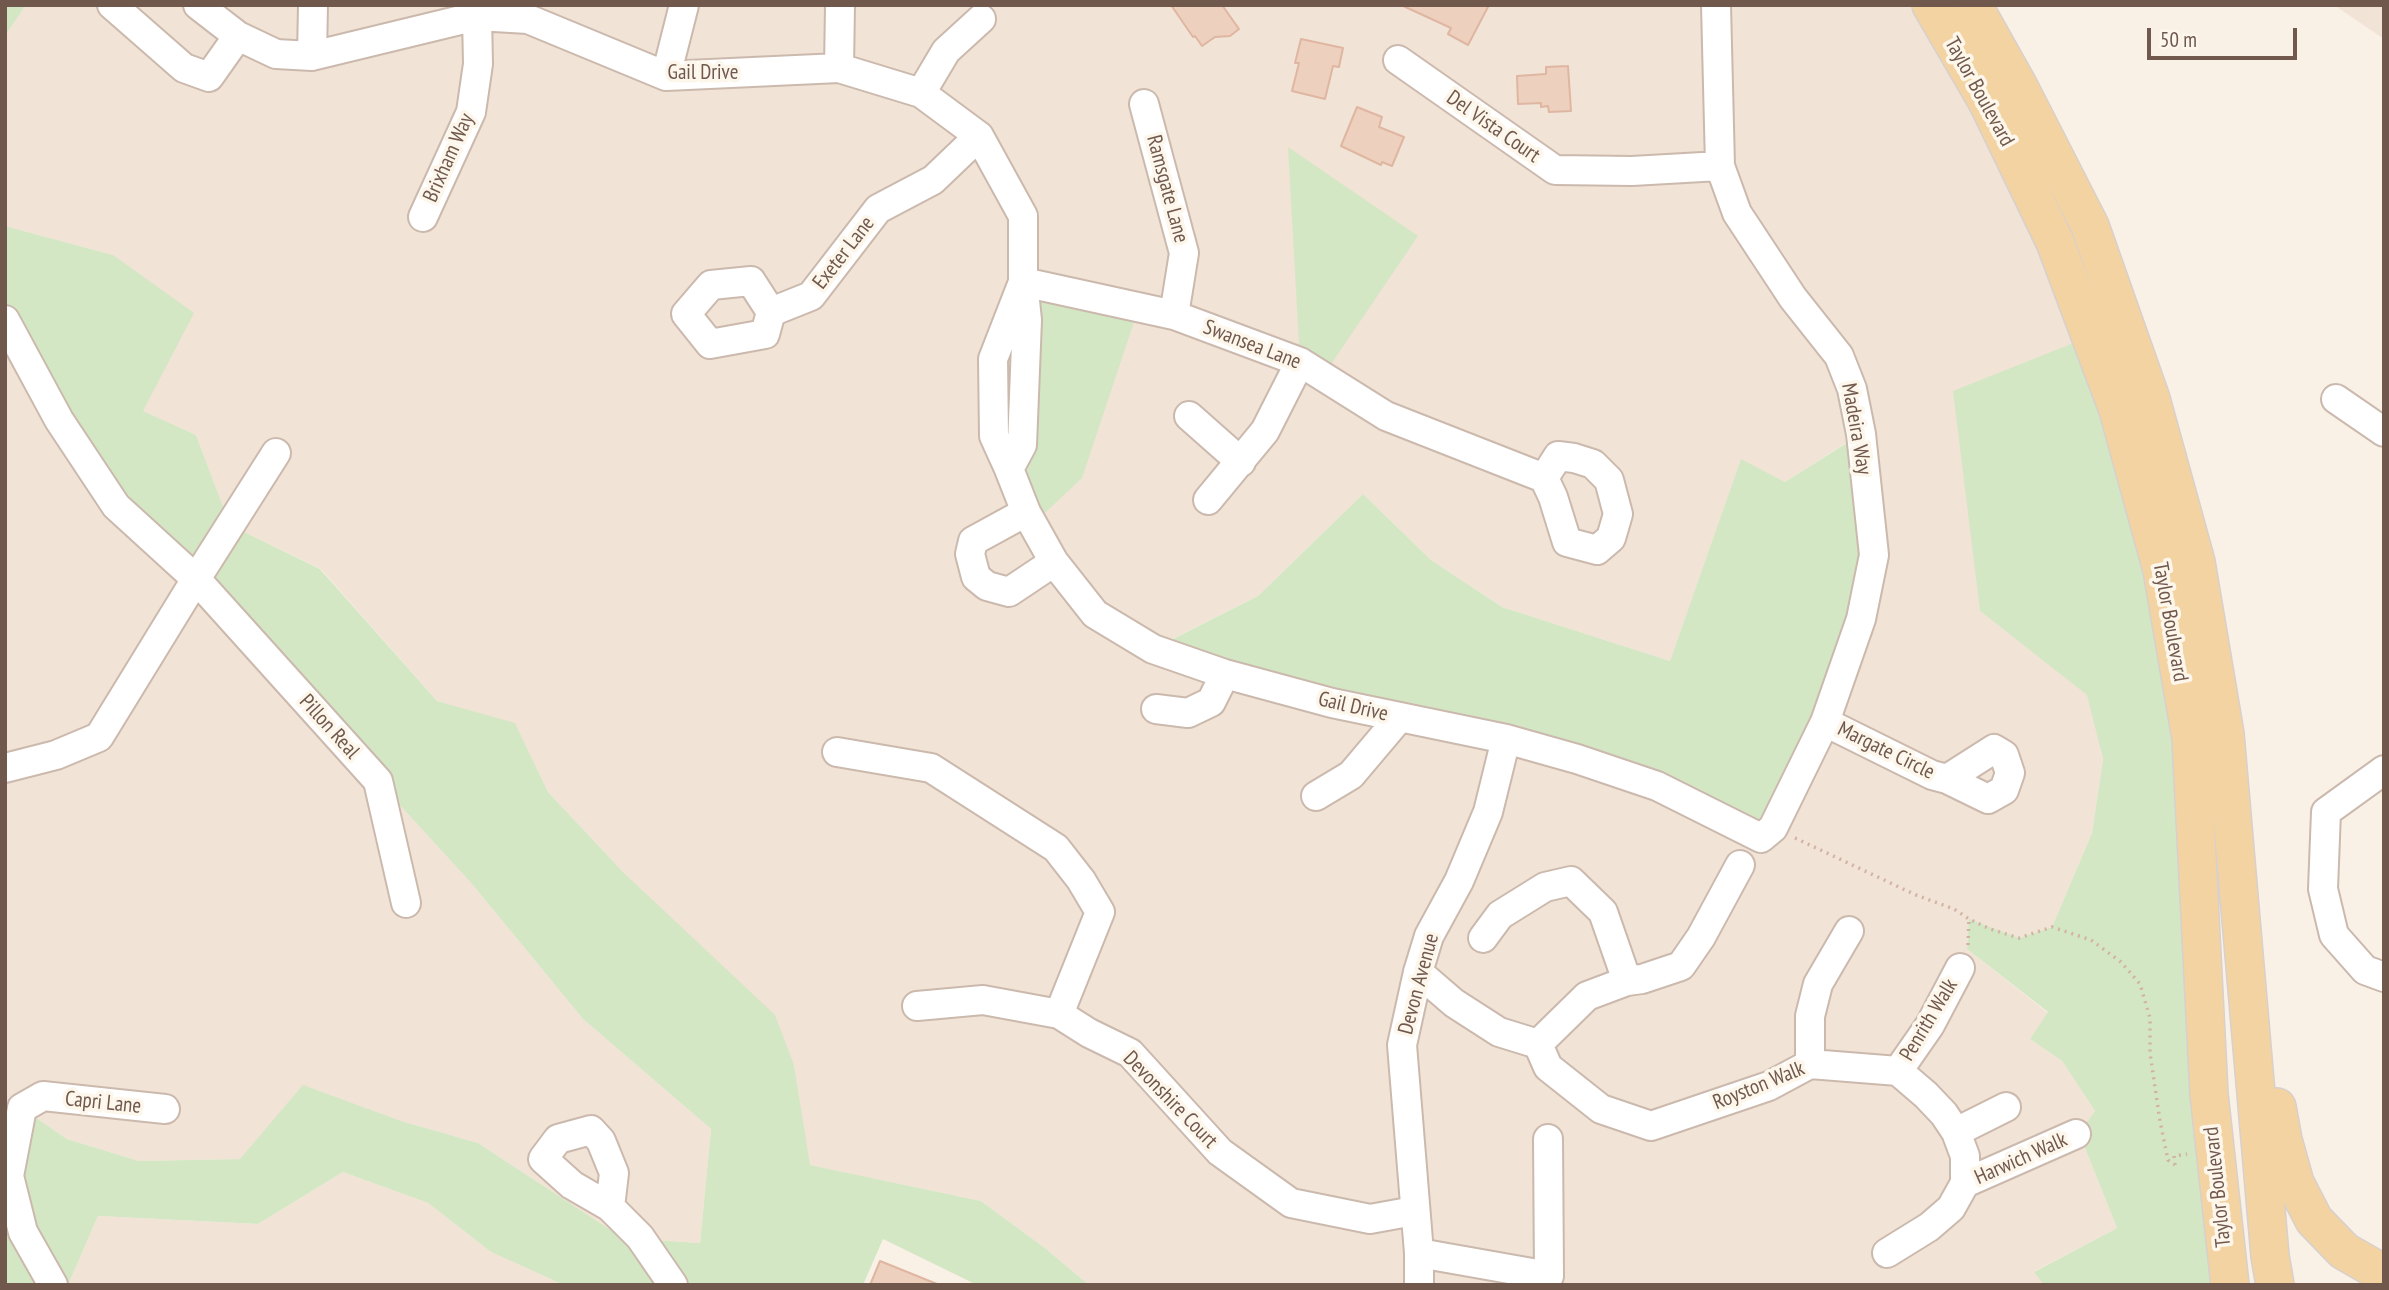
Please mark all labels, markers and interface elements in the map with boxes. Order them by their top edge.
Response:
scale bar [2151,14,2302,58]
text: 50 m [2160,26,2197,53]
street label: Taylor Boulevard [1939,33,2019,151]
street label: Gail Drive [668,60,738,86]
street label: Del Vista Court [1441,86,1545,168]
street label: Brixham Way [418,110,480,206]
street label: Ramsgate Lane [1141,133,1193,245]
street label: Exeter Lane [808,212,880,294]
street label: Swansea Lane [1200,315,1304,375]
street label: Madeira Way [1836,381,1876,477]
street label: Taylor Boulevard [2147,560,2193,684]
street label: Gail Drive [1316,687,1390,727]
street label: Pillon Real [294,690,364,764]
street label: Margate Circle [1833,717,1939,785]
street label: Devon Avenue [1393,931,1445,1037]
street label: Penrith Walk [1895,974,1963,1066]
street label: Devonshire Court [1118,1046,1222,1154]
street label: Royston Walk [1710,1056,1808,1116]
street label: Capri Lane [64,1086,142,1120]
street label: Taylor Boulevard [2199,1126,2237,1248]
street label: Harwich Walk [1971,1127,2071,1191]

